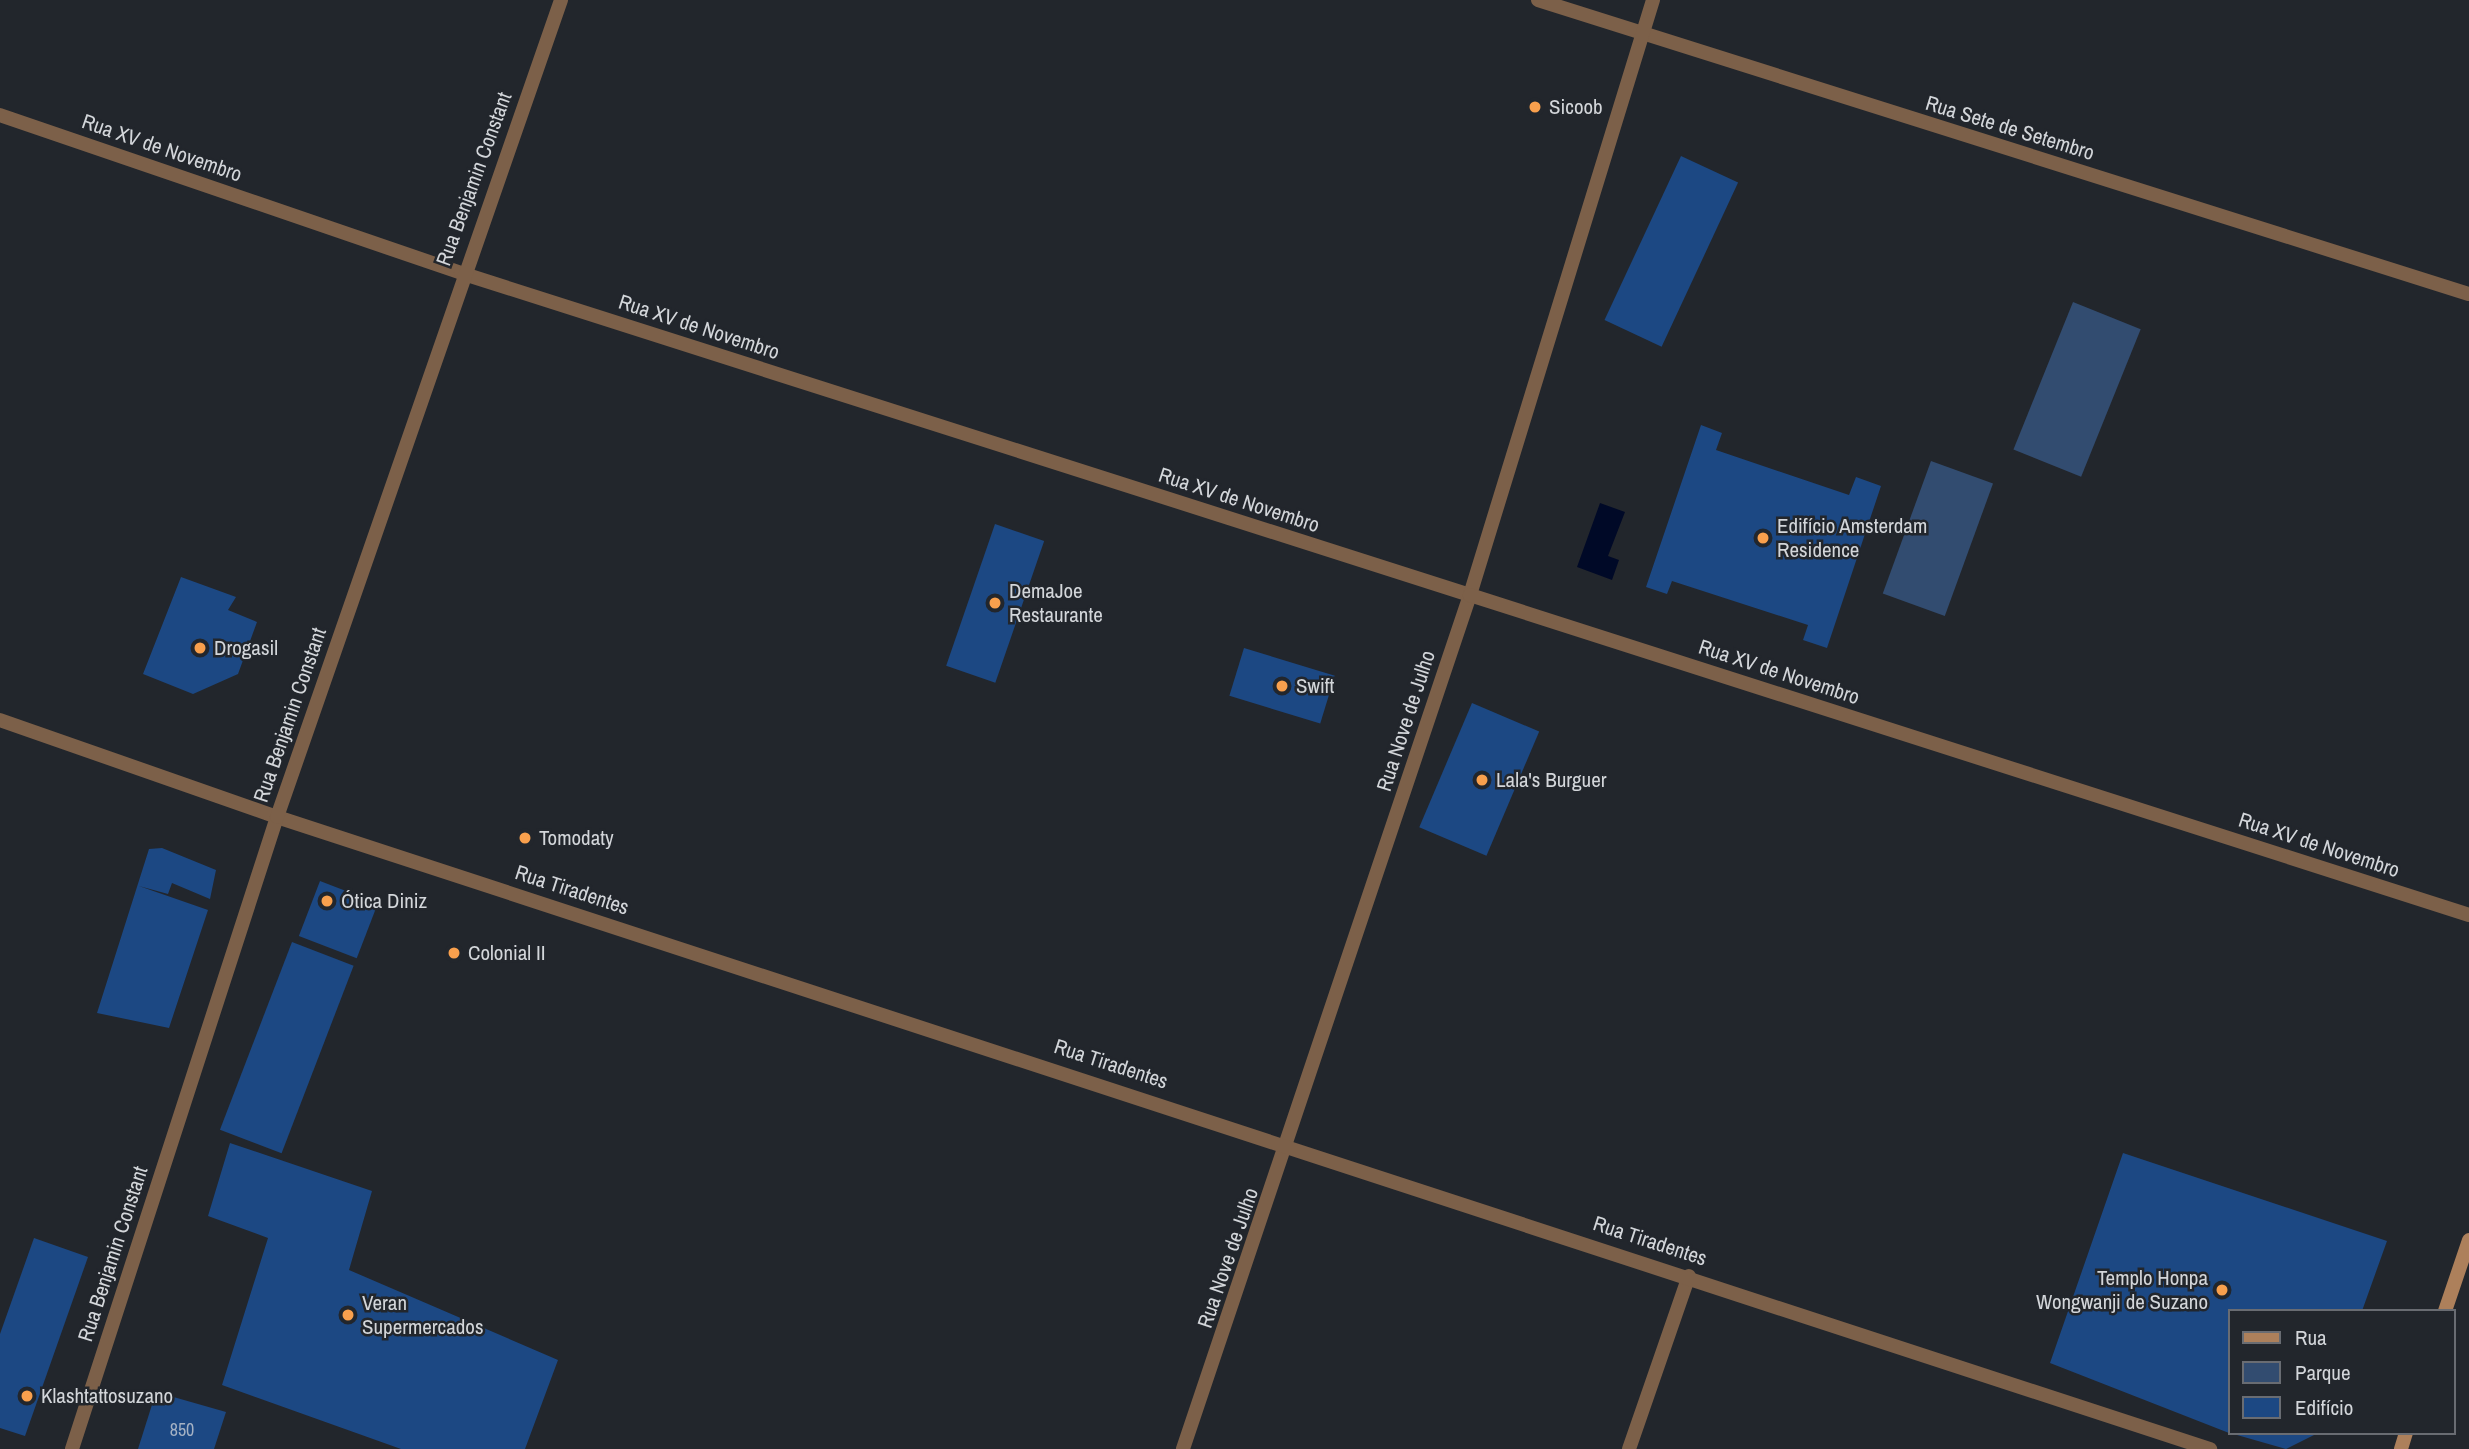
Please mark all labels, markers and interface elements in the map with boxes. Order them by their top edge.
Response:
street label: Rua Benjamin Constant [431,89,517,269]
street label: Rua Sete de Setembro [1923,90,2097,166]
place label: Sicoob [1549,94,1603,120]
marker: Sicoob [1527,99,1543,115]
street label: Rua XV de Novembro [79,109,245,187]
street label: Rua XV de Novembro [615,289,783,365]
street label: Rua XV de Novembro [1155,462,1323,538]
place label: Edifício Amsterdam Residence [1777,513,1928,563]
marker: Edifício Amsterdam Residence [1755,530,1771,546]
place label: DemaJoe Restaurante [1009,578,1103,628]
marker: DemaJoe Restaurante [987,595,1003,611]
street label: Rua Benjamin Constant [248,624,332,806]
street label: Rua XV de Novembro [1695,634,1863,710]
place label: Drogasil [214,635,278,661]
marker: Drogasil [192,640,208,656]
street label: Rua Nove de Julho [1371,647,1441,795]
place label: Swift [1296,673,1334,699]
marker: Swift [1274,678,1290,694]
place label: Lala's Burguer [1496,767,1607,793]
marker: Lala's Burguer [1474,772,1490,788]
street label: Rua XV de Novembro [2235,807,2403,883]
place label: Tomodaty [539,825,614,851]
marker: Tomodaty [517,830,533,846]
street label: Rua Tiradentes [512,860,632,920]
place label: Ótica Diniz [341,888,427,914]
marker: Ótica Diniz [319,893,335,909]
place label: Colonial II [468,940,546,966]
marker: Colonial II [446,945,462,961]
street label: Rua Tiradentes [1051,1034,1171,1094]
street label: Rua Benjamin Constant [73,1163,153,1345]
street label: Rua Nove de Julho [1192,1185,1264,1331]
street label: Rua Tiradentes [1590,1211,1710,1271]
place label: Templo Honpa Wongwanji de Suzano [2036,1265,2208,1315]
marker: Templo Honpa Wongwanji de Suzano [2214,1282,2230,1298]
place label: Veran Supermercados [362,1290,484,1340]
marker: Veran Supermercados [340,1307,356,1323]
legend [2228,1309,2455,1435]
text: Rua [2295,1323,2327,1352]
text: Parque [2295,1358,2351,1387]
place label: Klashtattosuzano [41,1383,173,1409]
marker: Klashtattosuzano [19,1388,35,1404]
text: Edifício [2295,1393,2353,1422]
house number: 850 [170,1419,194,1441]

